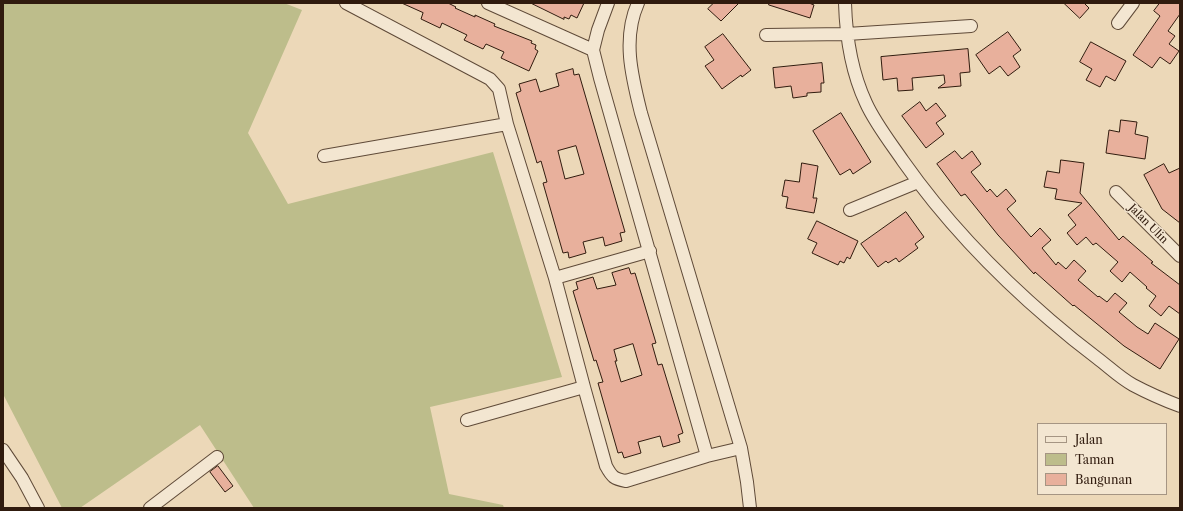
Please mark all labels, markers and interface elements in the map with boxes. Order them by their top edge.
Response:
street label: Jalan Ulin [1126,202,1170,246]
legend [1037,423,1167,495]
text: Jalan [1075,432,1103,447]
text: Taman [1075,452,1114,467]
text: Bangunan [1075,472,1132,487]

